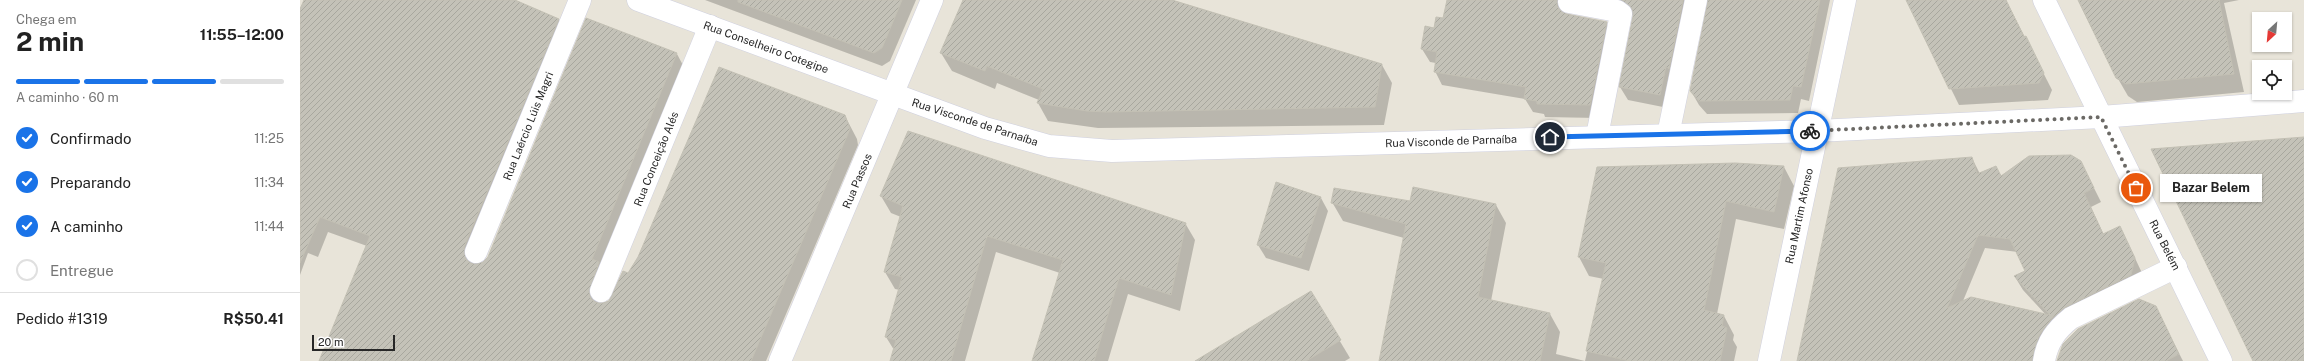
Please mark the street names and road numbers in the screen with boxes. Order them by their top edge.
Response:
street label: Rua Conselheiro Cotegipe [702,19,830,75]
street label: Rua Laércio Lúis Magri [501,70,555,182]
street label: Rua Visconde de Parnaíba [910,96,1040,148]
street label: Rua Conceição Alés [632,110,682,208]
street label: Rua Visconde de Parnaíba [1385,133,1517,149]
street label: Rua Passos [840,151,874,210]
street label: Rua Martim Afonso [1783,167,1815,265]
street label: Rua Belém [2147,218,2183,272]

